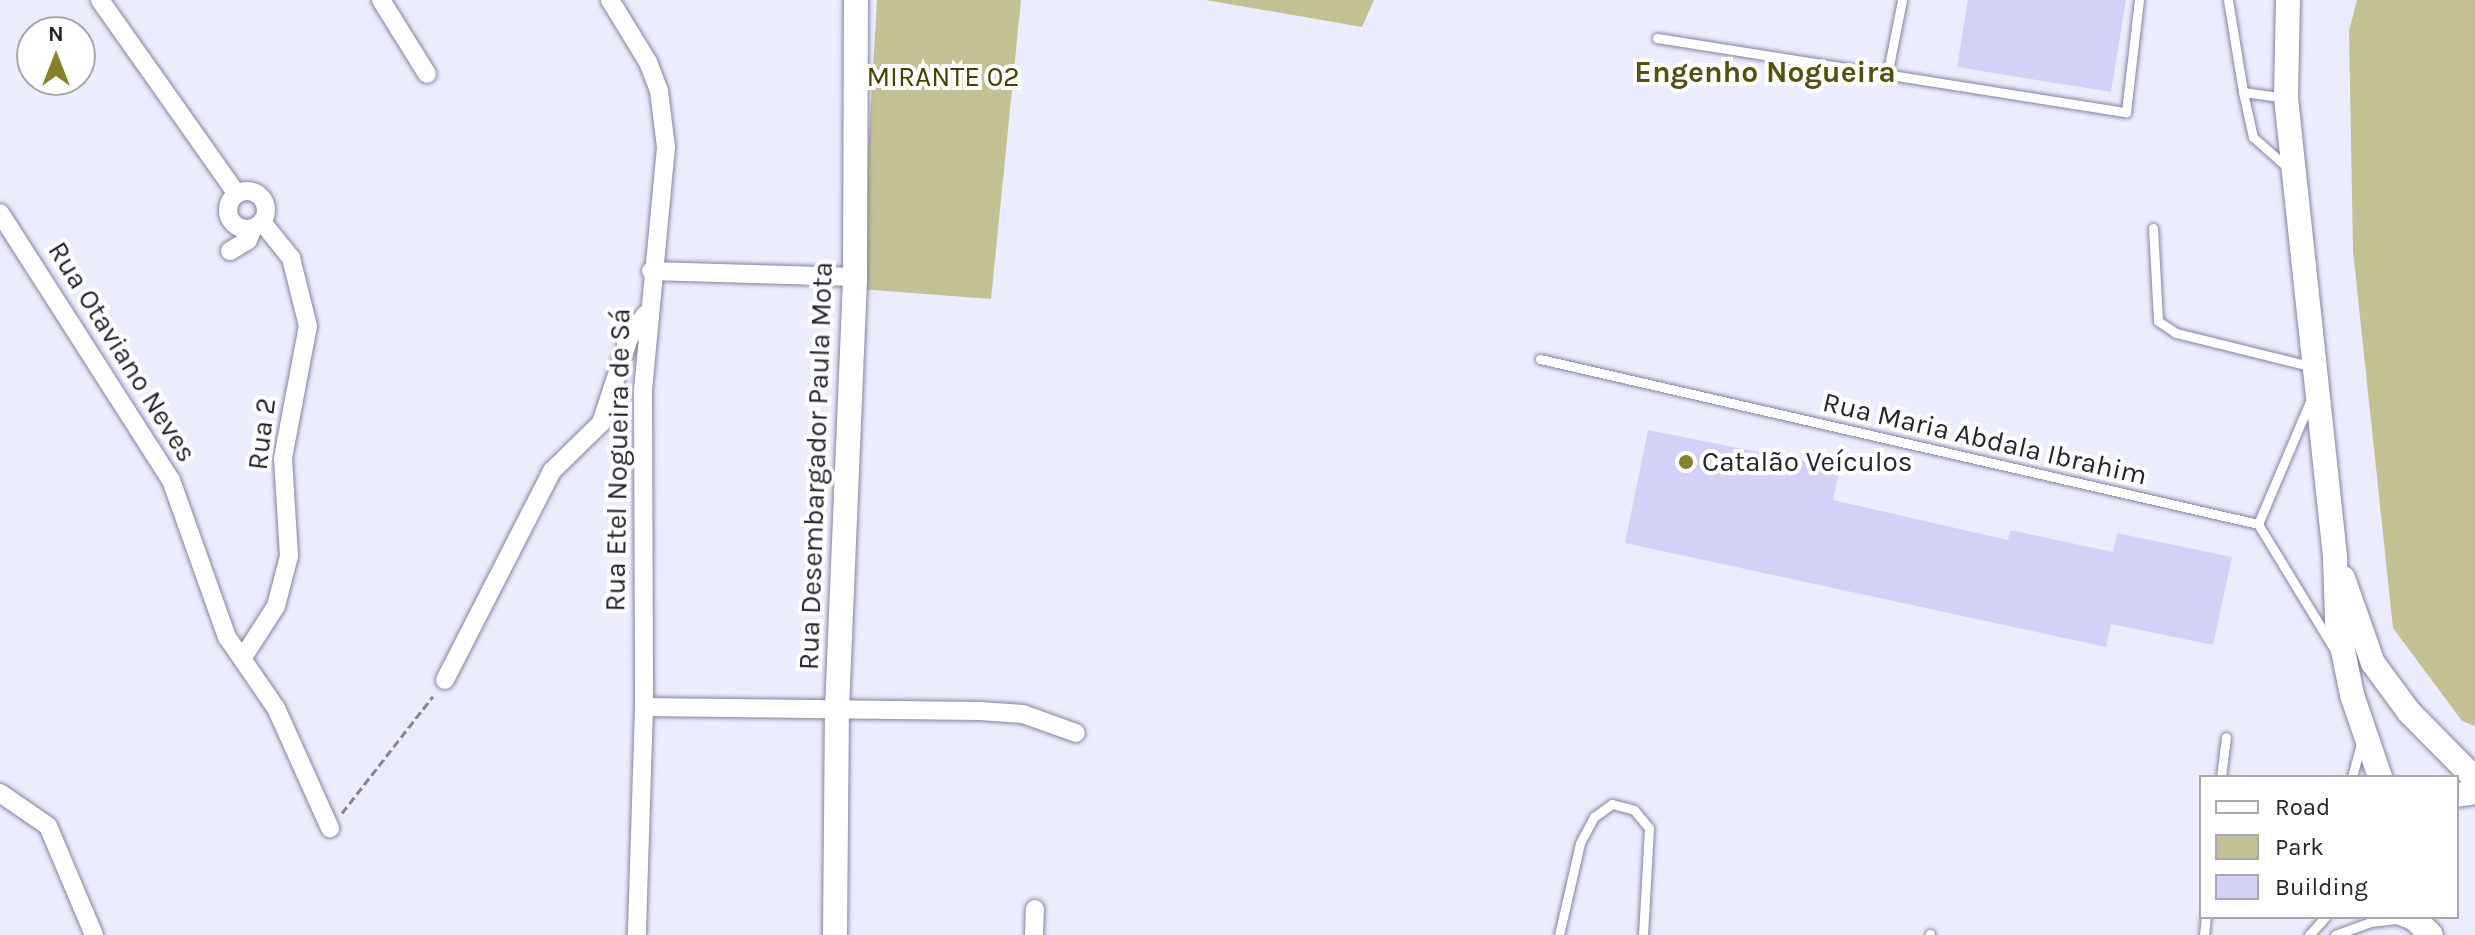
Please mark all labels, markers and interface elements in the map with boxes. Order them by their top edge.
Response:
north arrow [16,16,96,96]
text: N [48,21,64,47]
district label: Engenho Nogueira [1634,54,1896,90]
park label: MIRANTE 02 [866,60,1020,94]
street label: Rua Otaviano Neves [41,236,203,468]
street label: Rua Desembargador Paula Mota [792,261,840,671]
street label: Rua Etel Nogueira de Sá [599,308,637,612]
street label: Rua Maria Abdala Ibrahim [1820,385,2150,493]
street label: Rua 2 [241,396,283,472]
place label: Catalão Veículos [1702,445,1913,479]
marker: Catalão Veículos [1677,453,1695,471]
legend [2199,775,2459,919]
text: Road [2275,793,2330,821]
text: Park [2275,833,2324,861]
text: Building [2275,873,2368,901]

